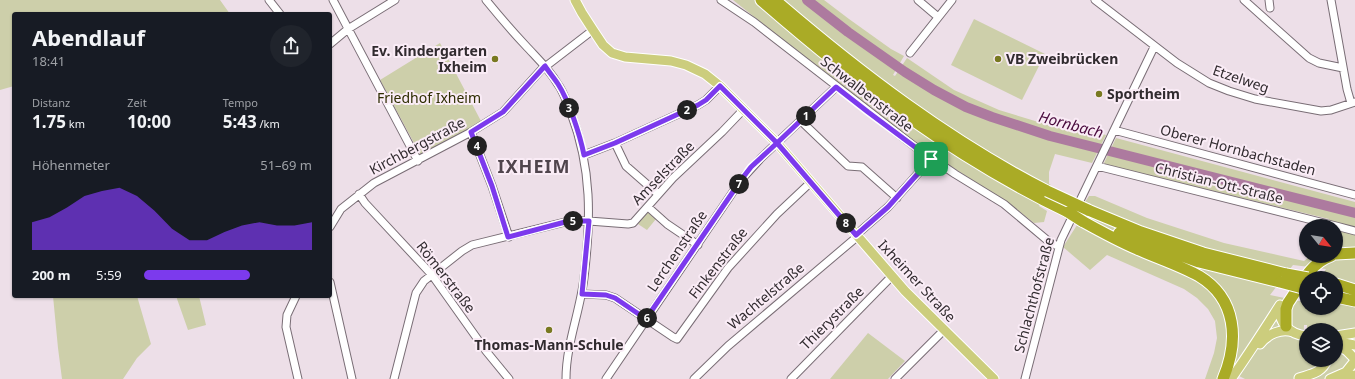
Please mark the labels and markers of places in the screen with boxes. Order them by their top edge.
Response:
place label: Ev. Kindergarten Ixheim [371,41,487,76]
place label: VB Zweibrücken [1006,49,1118,68]
marker: Ev. Kindergarten Ixheim [490,54,500,64]
marker: VB Zweibrücken [993,54,1003,64]
place label: Sportheim [1107,84,1180,103]
marker: Sportheim [1094,89,1104,99]
pin: 3 [559,98,579,118]
pin: 2 [677,100,697,120]
pin: 1 [796,106,816,126]
pin: 4 [467,136,487,156]
pin [914,142,948,176]
pin: 7 [729,174,749,194]
pin: 5 [563,211,583,231]
pin: 8 [836,213,856,233]
pin: 6 [637,308,657,328]
marker: Thomas-Mann-Schule [544,325,554,335]
place label: Thomas-Mann-Schule [474,335,624,354]

